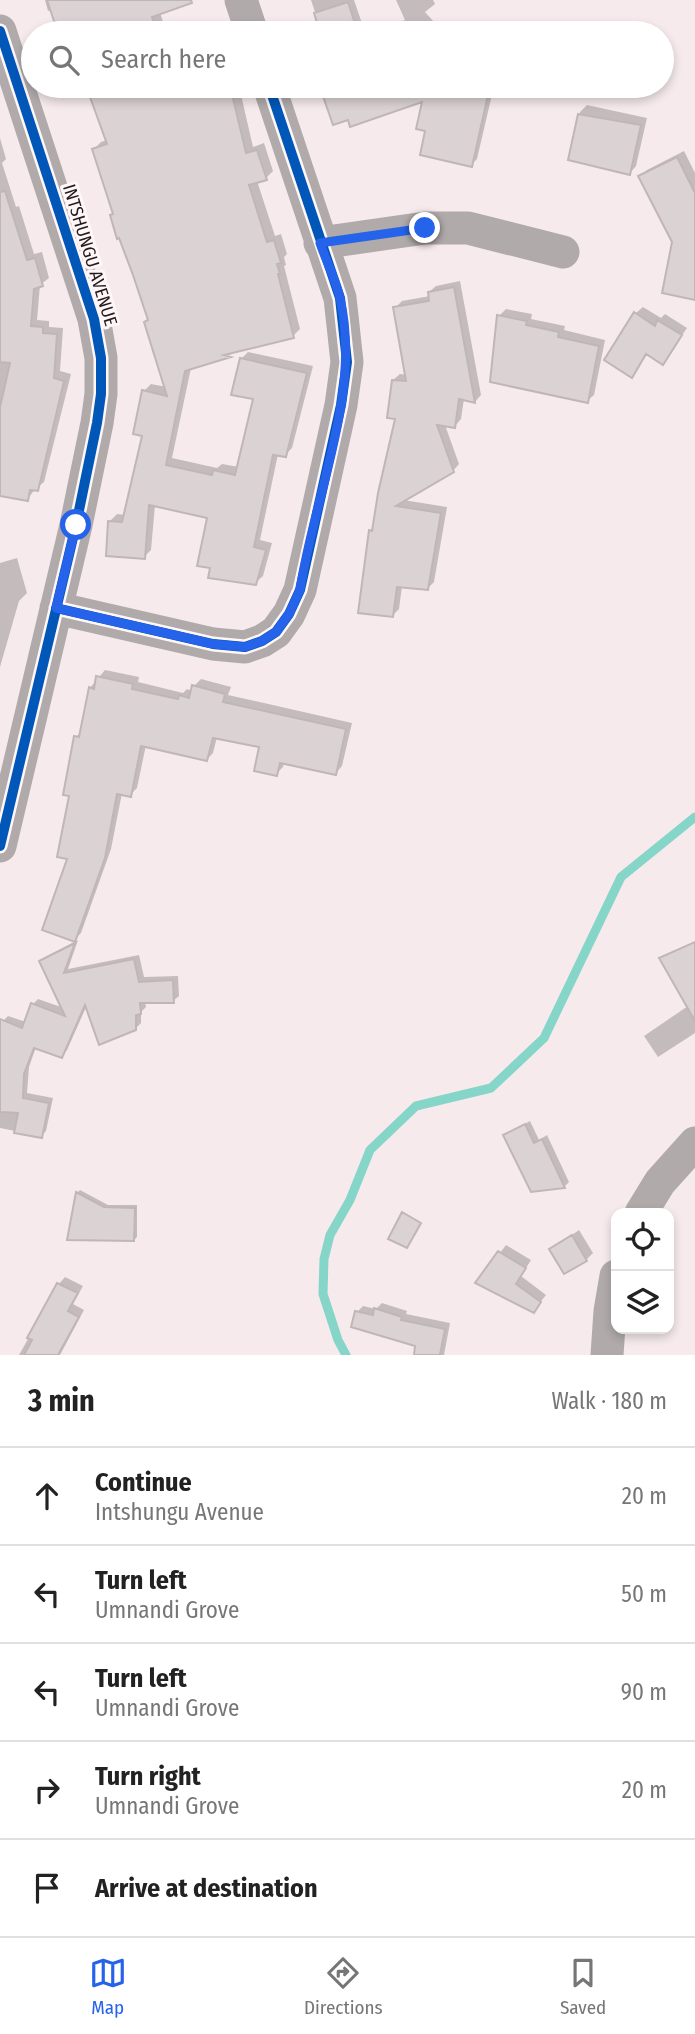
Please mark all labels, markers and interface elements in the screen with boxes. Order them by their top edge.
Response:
search box [21,21,674,98]
icon: search [45,41,83,79]
text: Search here [101,44,226,75]
street label: INTSHUNGU AVENUE [58,182,122,328]
route end [409,212,440,243]
route start [60,509,91,540]
map controls [611,1208,674,1334]
button: locate [611,1208,674,1271]
button: layers [611,1271,674,1334]
text: 3 min [28,1383,95,1419]
text: Walk · 180 m [551,1387,667,1415]
text: Continue [95,1467,192,1498]
icon: ahead [28,1477,66,1515]
text: 20 m [622,1482,667,1510]
text: Intshungu Avenue [95,1498,264,1526]
text: Turn left [95,1565,187,1596]
icon: left [28,1575,66,1613]
text: 50 m [621,1580,667,1608]
text: Umnandi Grove [95,1596,239,1624]
text: Turn left [95,1663,187,1694]
icon: left [28,1673,66,1711]
text: 90 m [621,1678,667,1706]
text: Umnandi Grove [95,1694,239,1722]
text: Turn right [95,1761,201,1792]
icon: right [28,1771,66,1809]
text: 20 m [622,1776,667,1804]
text: Umnandi Grove [95,1792,239,1820]
icon: arrive [28,1869,66,1907]
text: Arrive at destination [95,1873,318,1904]
tab: Map [89,1954,127,2019]
tab: Directions [304,1954,383,2019]
tab: Saved [560,1954,606,2019]

